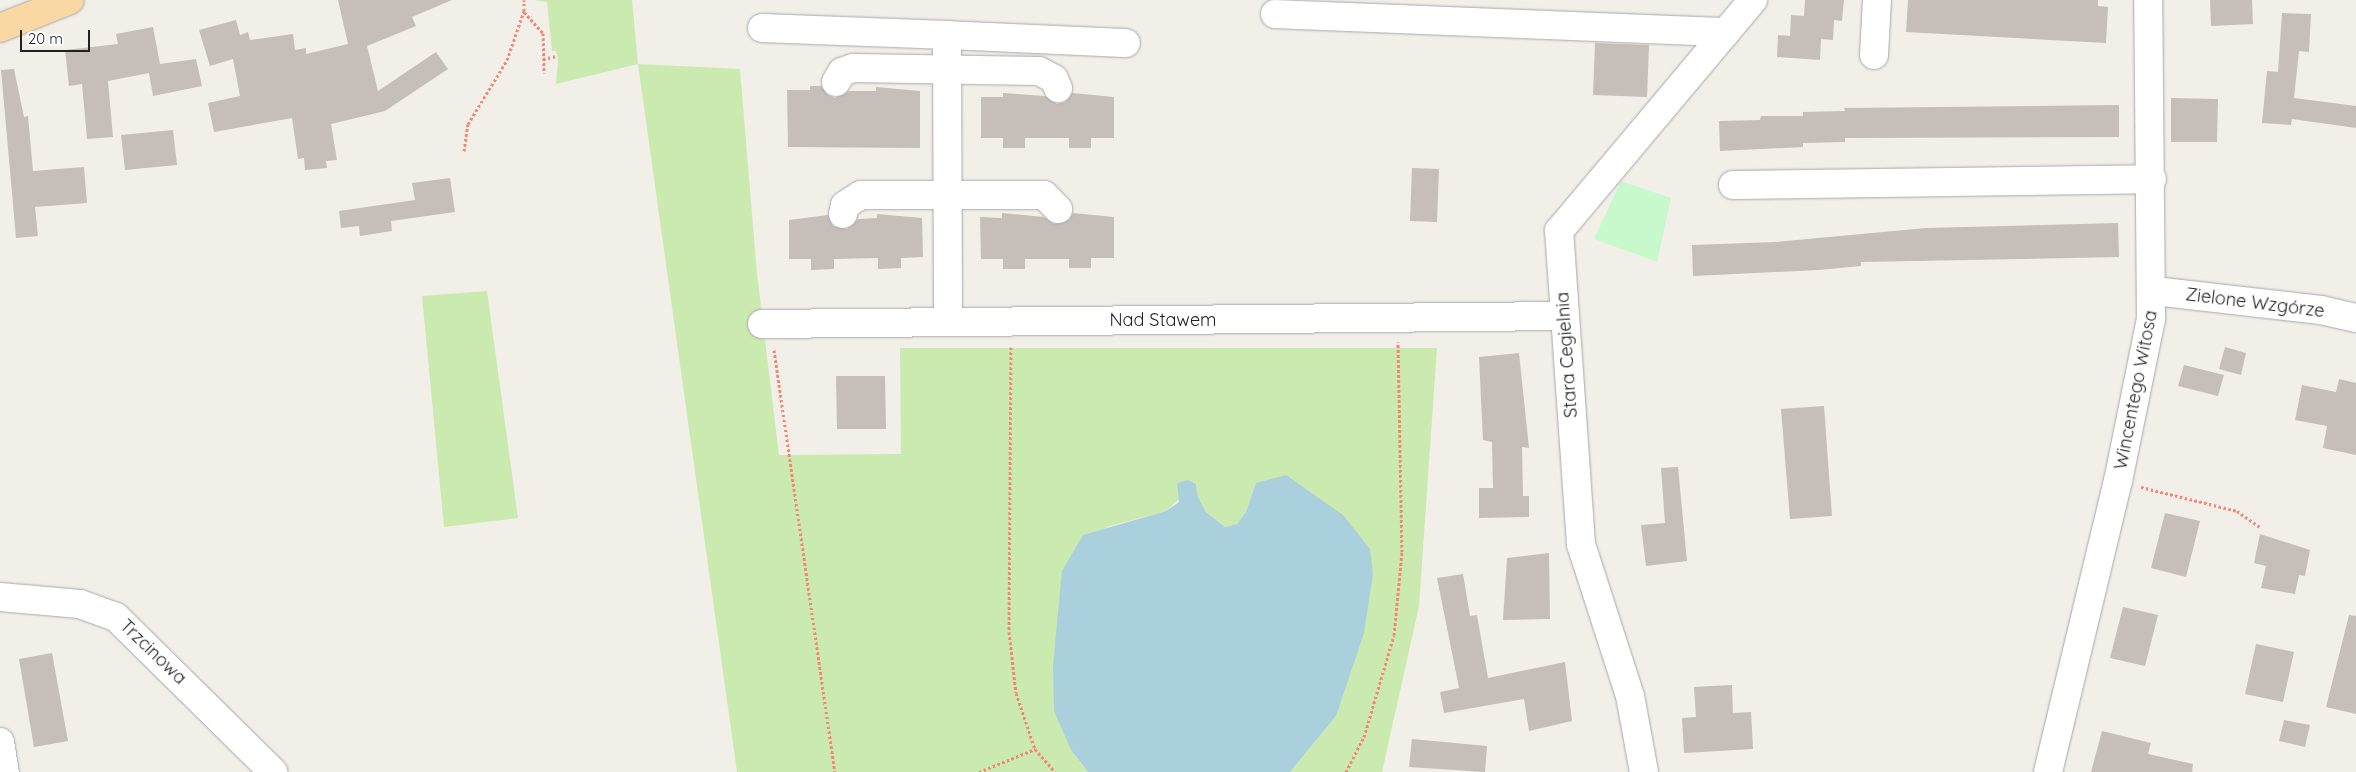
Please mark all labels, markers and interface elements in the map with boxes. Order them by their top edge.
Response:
scale bar [22,20,92,52]
text: 20 m [28,29,63,48]
street label: Zielone Wzgórze [2184,284,2326,322]
street label: Stara Cegielnia [1552,291,1582,419]
street label: Wincentego Witosa [2110,308,2162,472]
street label: Nad Stawem [1110,309,1216,331]
street label: Trzcinowa [115,615,191,689]

